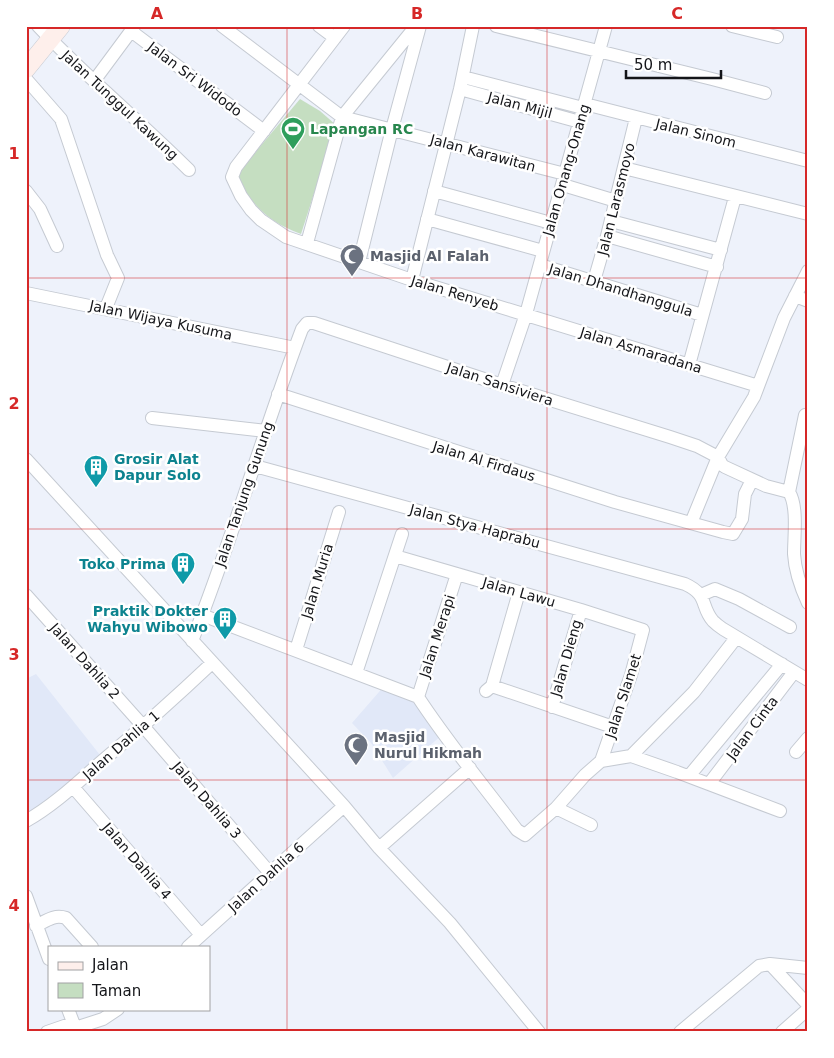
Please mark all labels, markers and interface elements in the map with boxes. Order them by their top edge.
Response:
text: A [151,4,164,23]
text: B [411,4,423,23]
text: C [671,4,683,23]
street label: Jalan Sri Widodo [144,38,245,120]
street label: Jalan Tunggul Kawung [58,46,182,163]
scale bar [626,48,722,80]
text: 50 m [634,56,672,74]
street label: Jalan Mijil [485,88,554,121]
street label: Jalan Onang-Onang [539,102,592,239]
street label: Jalan Sinom [653,115,738,151]
sports icon: Lapangan RC [280,116,306,150]
place label: Lapangan RC [310,121,413,137]
street label: Jalan Karawitan [427,131,538,175]
street label: Jalan Larasmoyo [594,141,638,258]
text: 1 [8,144,20,163]
mosque icon: Masjid Al Falah [339,243,365,277]
place label: Masjid Al Falah [370,248,489,264]
street label: Jalan Dhandhanggula [546,260,695,320]
street label: Jalan Renyeb [408,272,501,314]
street label: Jalan Wijaya Kusuma [87,297,234,343]
street label: Jalan Asmaradana [577,324,704,376]
street label: Jalan Sansiviera [444,359,555,409]
text: 2 [8,394,20,413]
street label: Jalan Tanjung Gunung [211,419,276,570]
street label: Jalan Al Firdaus [430,437,537,484]
place label: Grosir Alat Dapur Solo [114,451,201,483]
building icon: Grosir Alat Dapur Solo [83,454,109,488]
street label: Jalan Stya Haprabu [407,501,542,551]
street label: Jalan Muria [298,542,336,621]
building icon: Toko Prima [170,551,196,585]
place label: Toko Prima [79,556,166,572]
street label: Jalan Lawu [480,574,557,610]
street label: Jalan Merapi [416,592,458,680]
place label: Praktik Dokter Wahyu Wibowo [87,603,208,635]
building icon: Praktik Dokter Wahyu Wibowo [212,606,238,640]
street label: Jalan Dieng [547,618,585,699]
street label: Jalan Dahlia 2 [46,619,123,702]
text: 3 [8,645,20,664]
street label: Jalan Slamet [602,651,644,741]
street label: Jalan Cinta [722,693,781,764]
street label: Jalan Dahlia 1 [79,707,163,783]
place label: Masjid Nurul Hikmah [374,729,482,761]
mosque icon: Masjid Nurul Hikmah [343,732,369,766]
street label: Jalan Dahlia 3 [169,758,245,842]
street label: Jalan Dahlia 4 [99,819,175,903]
street label: Jalan Dahlia 6 [224,839,307,916]
text: 4 [8,896,20,915]
legend [48,946,210,1010]
text: Jalan [91,956,128,974]
text: Taman [91,982,141,1000]

